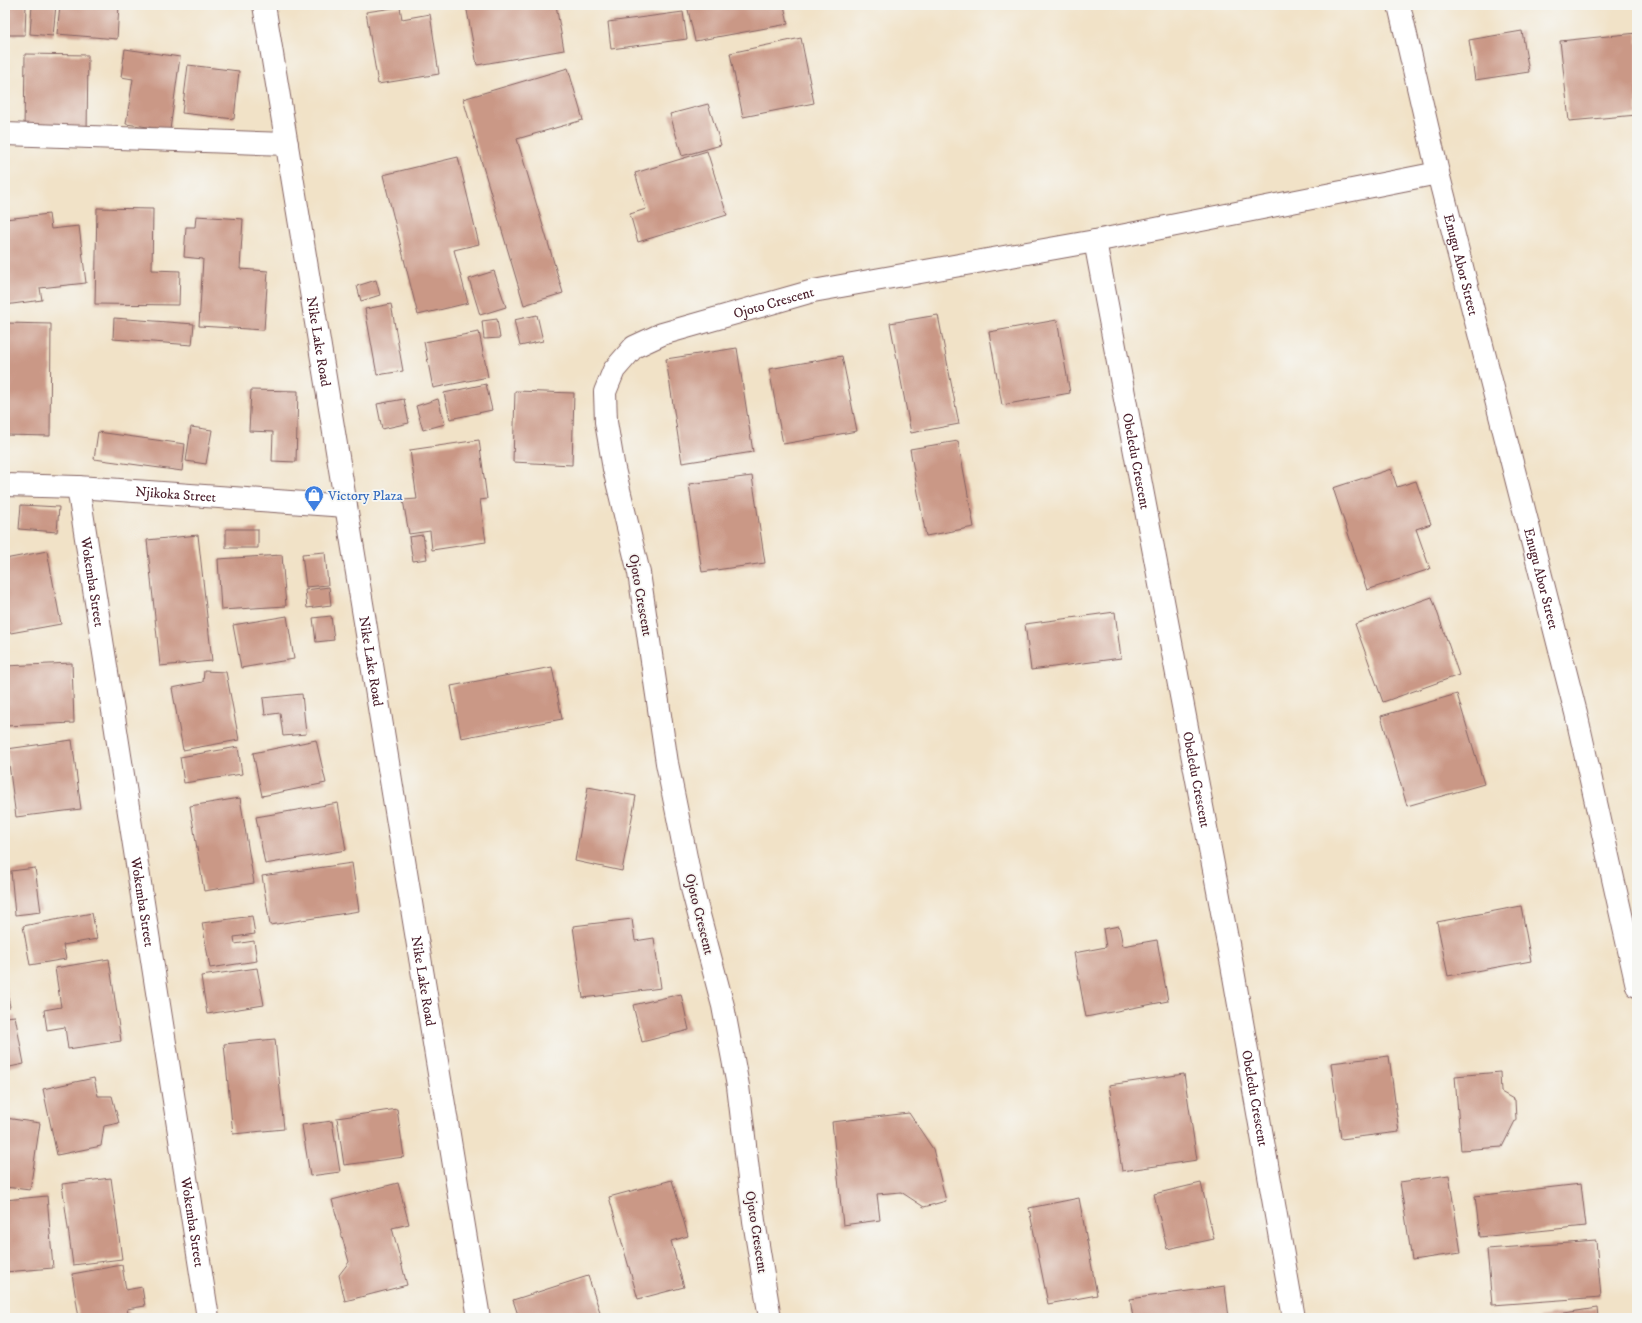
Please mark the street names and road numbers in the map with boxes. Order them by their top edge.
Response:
street label: Enugu Abor Street [1439,212,1482,318]
street label: Ojoto Crescent [732,283,817,323]
street label: Nike Lake Road [302,295,334,388]
street label: Obeledu Crescent [1118,412,1154,511]
street label: Njikoka Street [135,483,217,507]
street label: Enugu Abor Street [1519,526,1562,632]
street label: Wokemba Street [76,535,108,629]
street label: Ojoto Crescent [624,553,656,638]
street label: Nike Lake Road [354,615,387,708]
street label: Obeledu Crescent [1178,730,1214,830]
street label: Wokemba Street [126,855,158,949]
street label: Ojoto Crescent [680,872,718,957]
street label: Nike Lake Road [407,935,439,1028]
street label: Obeledu Crescent [1237,1049,1272,1148]
street label: Wokemba Street [176,1175,208,1269]
street label: Ojoto Crescent [741,1190,771,1275]

